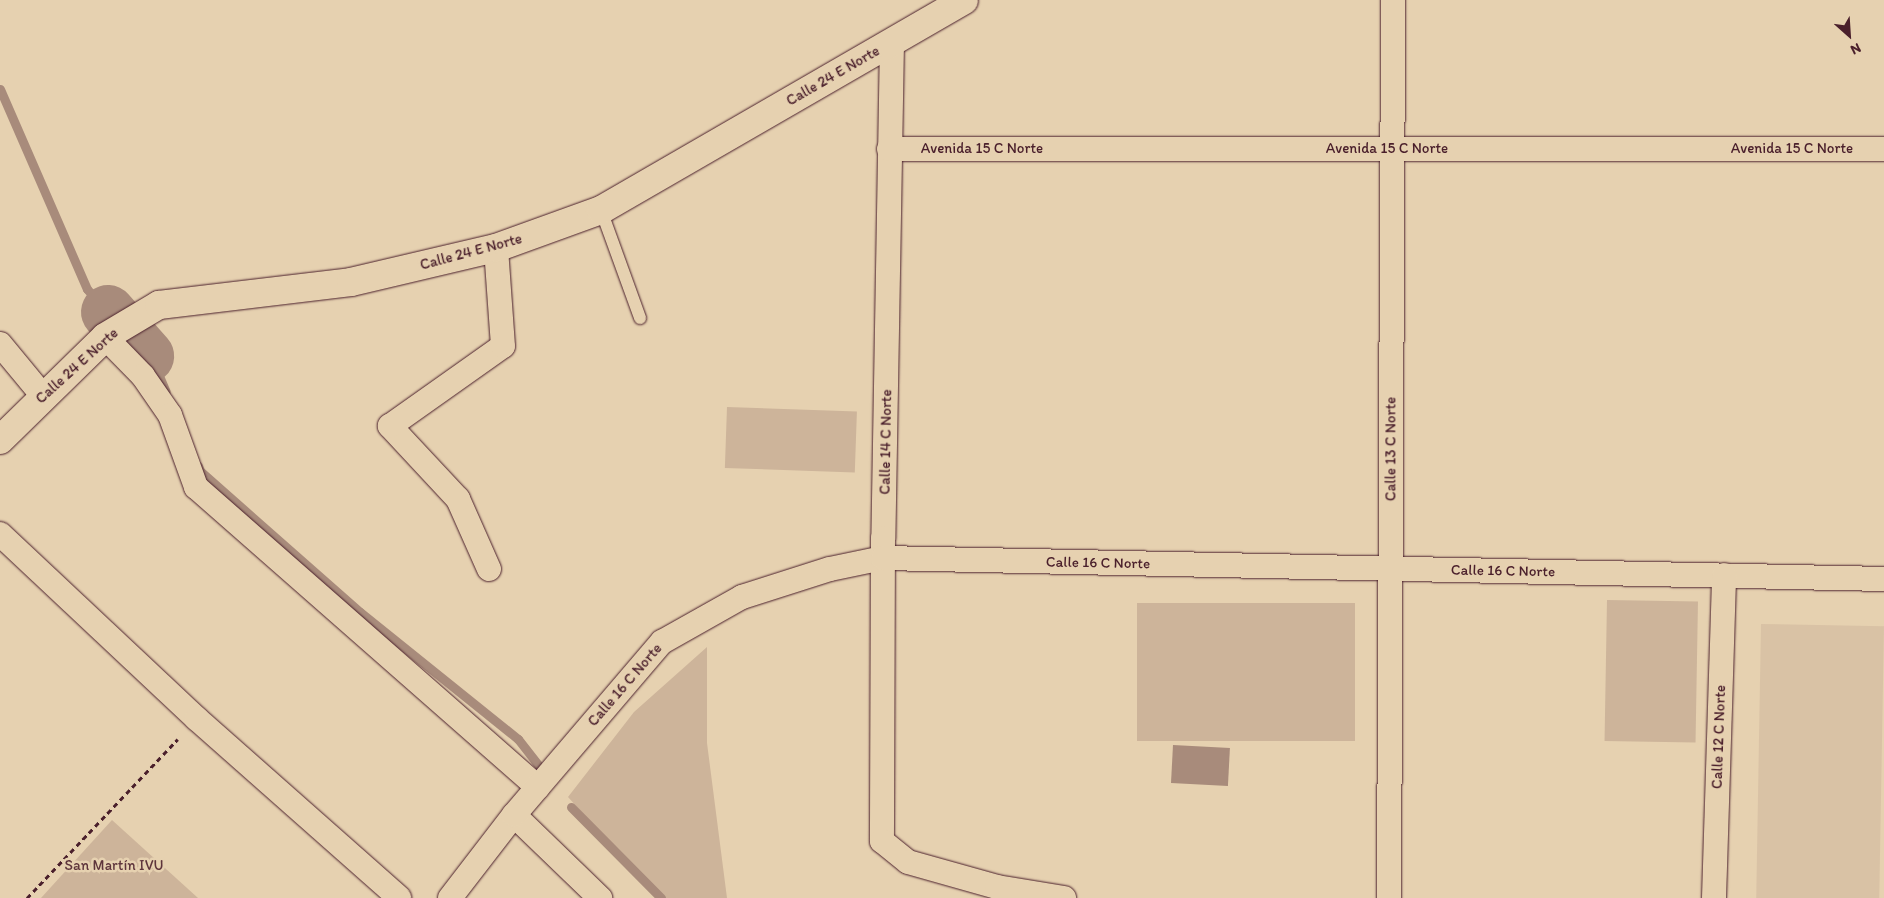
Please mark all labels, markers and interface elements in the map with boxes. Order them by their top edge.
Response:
north arrow [1824,10,1874,60]
text: N [1848,39,1864,59]
street label: Calle 24 E Norte [783,42,883,110]
street label: Avenida 15 C Norte [921,140,1043,158]
street label: Avenida 15 C Norte [1326,140,1448,158]
street label: Avenida 15 C Norte [1731,140,1853,158]
street label: Calle 24 E Norte [418,230,524,274]
street label: Calle 24 E Norte [32,324,122,408]
street label: Calle 14 C Norte [876,389,896,495]
street label: Calle 13 C Norte [1382,397,1400,501]
street label: Calle 16 C Norte [1046,553,1150,573]
street label: Calle 16 C Norte [1451,561,1555,581]
street label: Calle 16 C Norte [584,640,666,730]
street label: Calle 12 C Norte [1708,685,1730,789]
park label: San Martín IVU [64,857,164,875]

